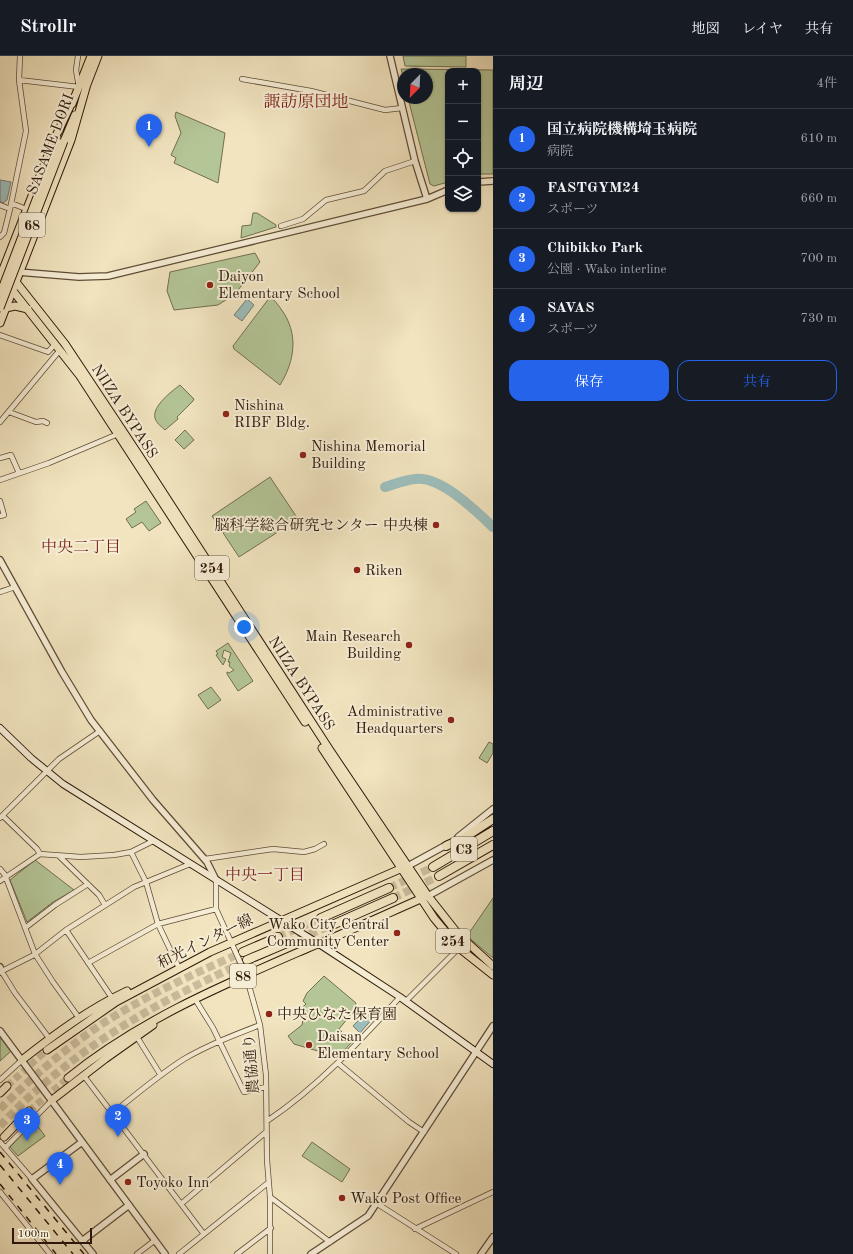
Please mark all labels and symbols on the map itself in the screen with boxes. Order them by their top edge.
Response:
north arrow [397,68,433,104]
street label: SASAME DORI [25,92,78,197]
district label: 諏訪原団地 [264,92,349,111]
pin: 1 [136,114,162,147]
road number: 68 [19,213,45,237]
place label: Daiyon Elementary School [218,270,340,302]
marker: Daiyon Elementary School [205,280,215,290]
street label: NIIZA BYPASS [88,362,160,461]
place label: Nishina RIBF Bldg. [234,399,310,431]
marker: Nishina RIBF Bldg. [221,409,231,419]
place label: Nishina Memorial Building [311,440,426,472]
marker: Nishina Memorial Building [298,450,308,460]
place label: 脳科学総合研究センター 中央棟 [214,517,428,534]
marker: 脳科学総合研究センター 中央棟 [431,520,441,530]
district label: 中央二丁目 [41,538,121,556]
road number: 254 [195,556,229,580]
place label: Riken [365,564,403,579]
marker: Riken [352,565,362,575]
your location [234,617,254,637]
place label: Main Research Building [305,630,401,662]
street label: NIIZA BYPASS [265,634,337,733]
marker: Main Research Building [404,640,414,650]
place label: Administrative Headquarters [347,705,443,737]
marker: Administrative Headquarters [446,715,456,725]
road number: C3 [451,837,477,861]
district label: 中央一丁目 [225,866,305,884]
street label: 和光インター線 [155,911,256,972]
place label: Wako City Central Community Center [267,918,389,950]
marker: Wako City Central Community Center [392,928,402,938]
road number: 254 [436,929,470,953]
road number: 88 [230,964,256,988]
place label: 中央ひなた保育園 [277,1006,397,1023]
marker: 中央ひなた保育園 [264,1009,274,1019]
place label: Daisan Elementary School [317,1030,439,1062]
street label: 農協通り [240,1033,263,1095]
marker: Daisan Elementary School [304,1040,314,1050]
pin: 2 [105,1104,131,1137]
pin: 3 [14,1108,40,1141]
pin: 4 [47,1152,73,1185]
place label: Toyoko Inn [136,1176,209,1191]
marker: Toyoko Inn [123,1177,133,1187]
place label: Wako Post Office [350,1192,461,1207]
marker: Wako Post Office [337,1193,347,1203]
scale bar [12,1226,92,1245]

